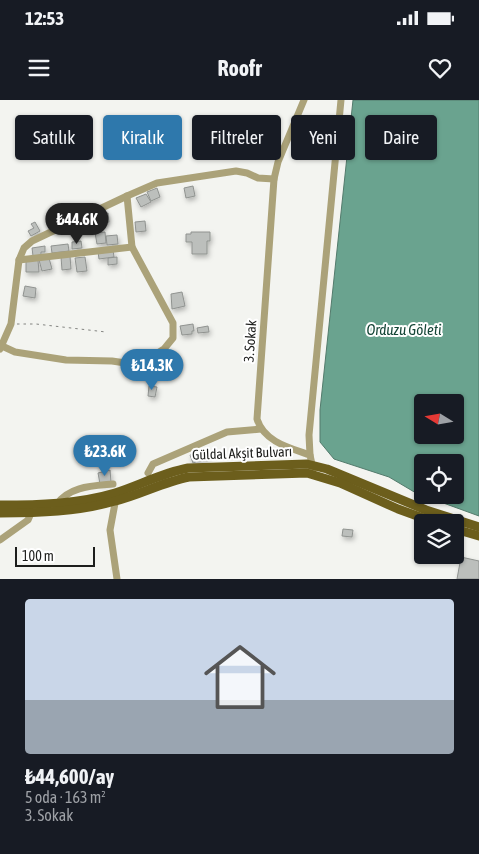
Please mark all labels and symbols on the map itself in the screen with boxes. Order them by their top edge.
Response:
pin: ₺44.6K [36,202,118,245]
street label: 3. Sokak [241,319,259,363]
water label: Orduzu Göleti [366,321,442,338]
pin: ₺14.3K [111,348,193,391]
north arrow [414,394,464,444]
pin: ₺23.6K [64,434,146,477]
street label: Güldal Akşit Bulvarı [192,443,292,463]
scale bar [15,544,95,567]

